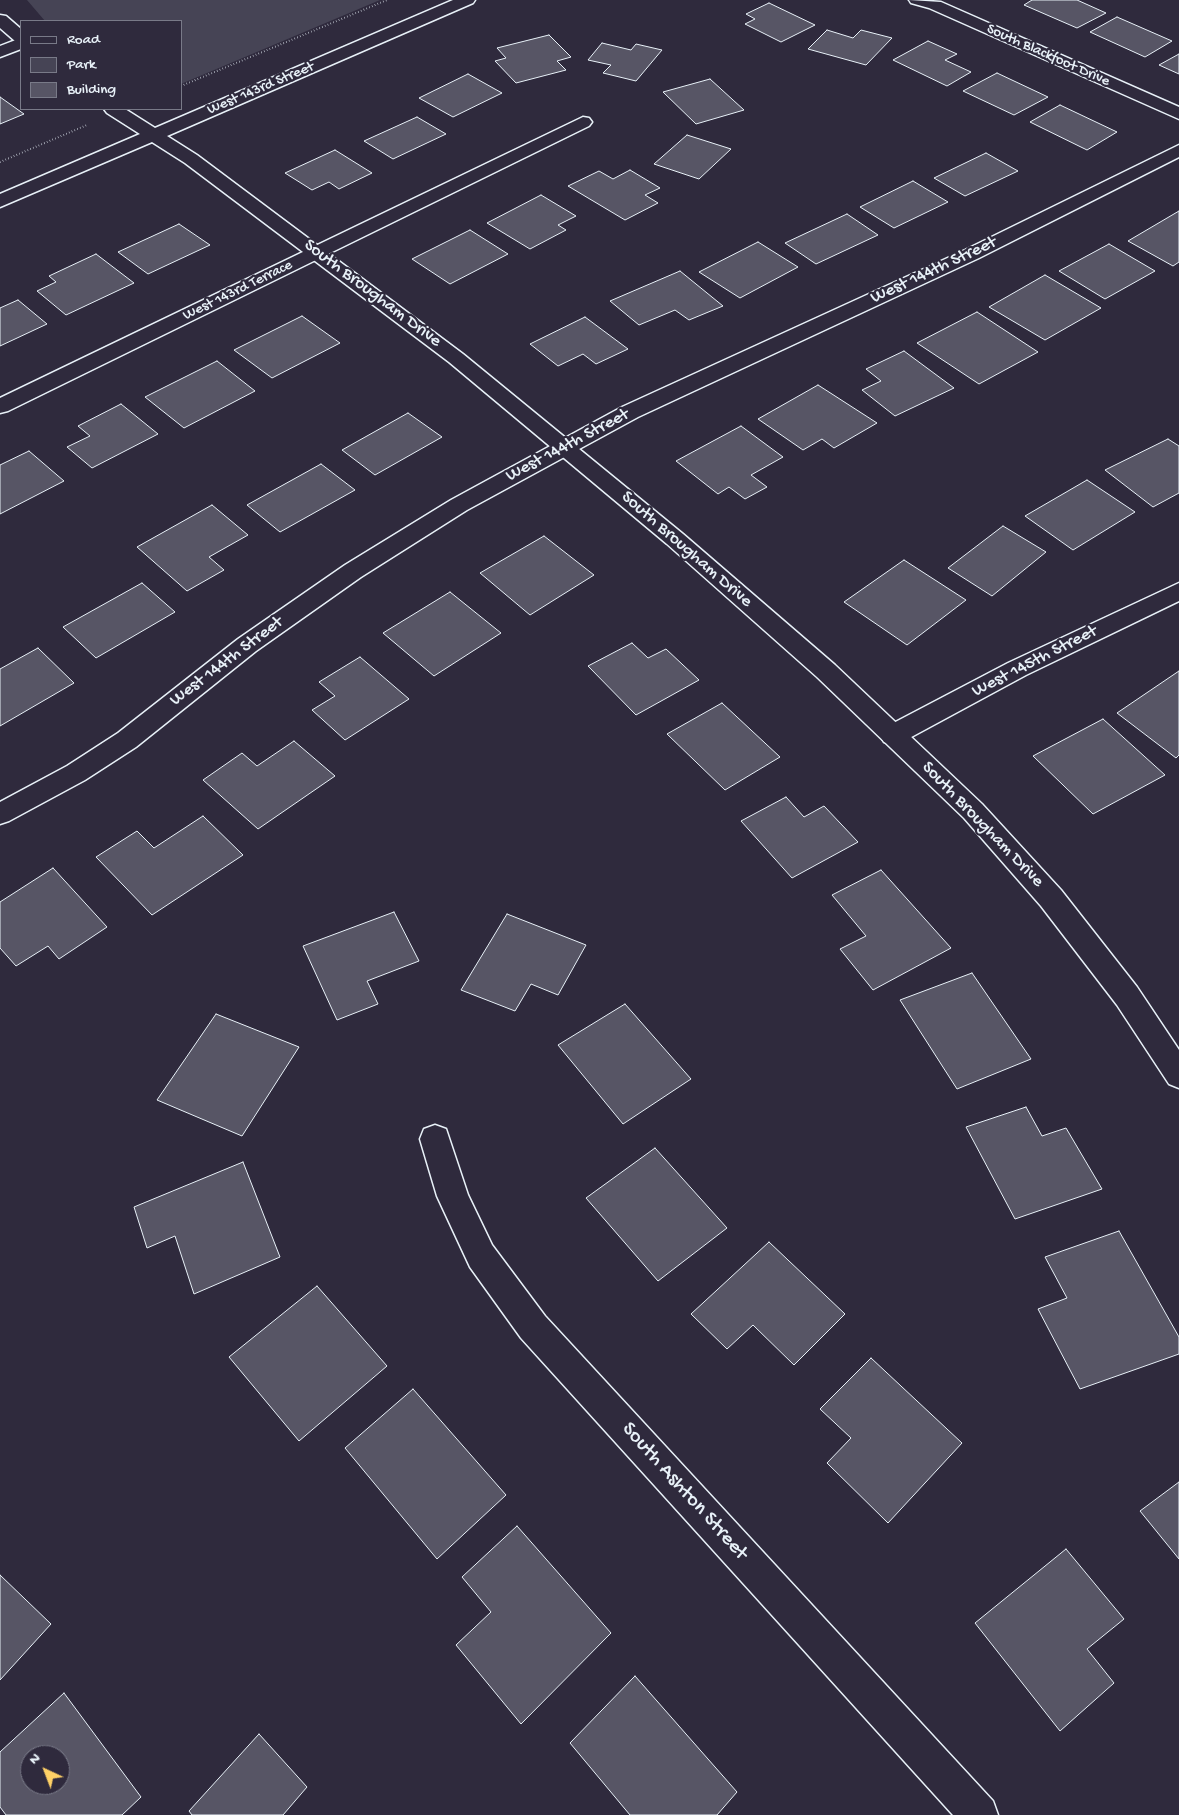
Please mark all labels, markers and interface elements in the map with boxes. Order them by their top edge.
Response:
legend [20,20,182,110]
street label: South Blackfoot Drive [984,21,1112,91]
text: Road [67,31,100,49]
text: Park [67,56,96,74]
street label: West 143rd Street [205,58,317,120]
text: Building [67,81,116,99]
street label: West 144th Street [868,232,1000,310]
street label: South Brougham Drive [299,235,445,353]
street label: West 143rd Terrace [180,257,296,325]
street label: West 144th Street [503,404,633,488]
street label: South Brougham Drive [616,487,756,613]
street label: West 144th Street [166,612,288,712]
street label: West 145th Street [969,621,1101,703]
street label: South Brougham Drive [916,757,1048,893]
street label: South Ashton Street [615,1418,753,1566]
north arrow [20,1745,70,1795]
text: N [26,1750,44,1769]

